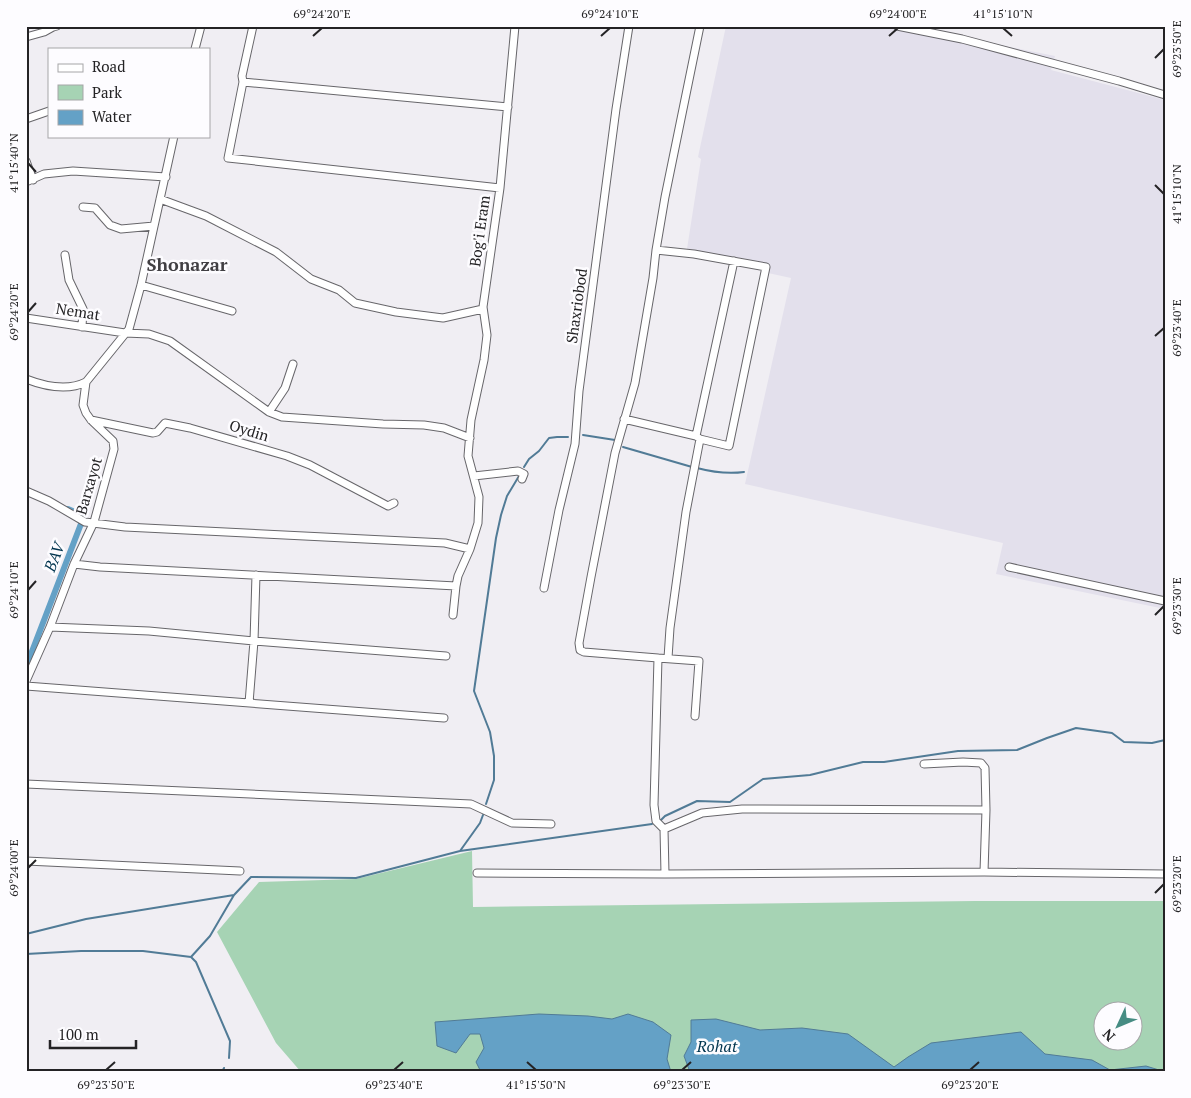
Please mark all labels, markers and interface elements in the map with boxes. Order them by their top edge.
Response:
text: 69°24'20"E [293,6,351,21]
text: 69°24'10"E [581,6,639,21]
text: 69°24'00"E [869,6,927,21]
text: 41°15'10"N [973,6,1033,21]
text: 69°23'50"E [1169,20,1184,78]
legend [48,48,210,138]
text: Road [92,56,125,76]
text: Park [92,82,122,102]
text: Water [92,106,132,126]
text: 41°15'40"N [6,133,21,193]
text: 41°15'10"N [1169,164,1184,224]
street label: Bog'i Eram [464,194,494,268]
district label: Shonazar [147,252,228,276]
street label: Shaxriobod [561,267,591,345]
text: 69°24'20"E [6,283,21,341]
street label: Nemat [55,298,102,324]
text: 69°23'40"E [1169,299,1184,357]
street label: Oydin [227,415,272,446]
street label: Barxayot [70,454,106,517]
water label: BAV [38,537,70,576]
text: 69°24'10"E [6,561,21,619]
text: 69°23'30"E [1169,577,1184,635]
text: 69°24'00"E [6,839,21,897]
text: 69°23'20"E [1169,855,1184,913]
north arrow [1094,1000,1144,1050]
scale bar [50,1018,136,1050]
text: 100 m [58,1024,99,1044]
text: N [1098,1025,1119,1046]
water label: Rohat [696,1035,738,1057]
text: 69°23'50"E [77,1077,135,1092]
text: 69°23'40"E [365,1077,423,1092]
text: 41°15'50"N [506,1077,566,1092]
text: 69°23'30"E [653,1077,711,1092]
text: 69°23'20"E [941,1077,999,1092]

